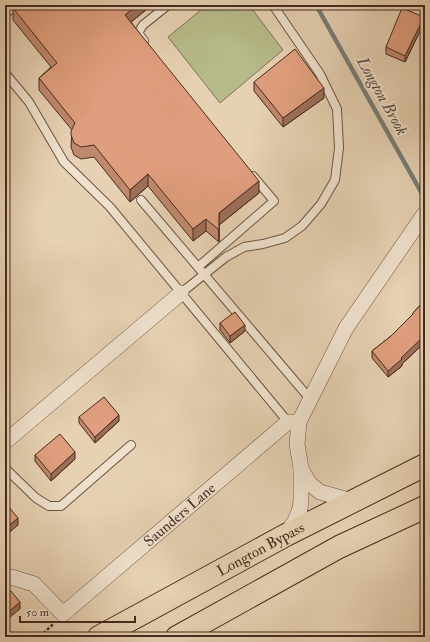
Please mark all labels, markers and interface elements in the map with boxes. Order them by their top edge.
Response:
water label: Longton Brook [352,52,412,139]
street label: Saunders Lane [140,479,219,551]
street label: Longton Bypass [214,518,308,580]
scale bar [20,598,135,624]
text: 50 m [26,605,50,620]

